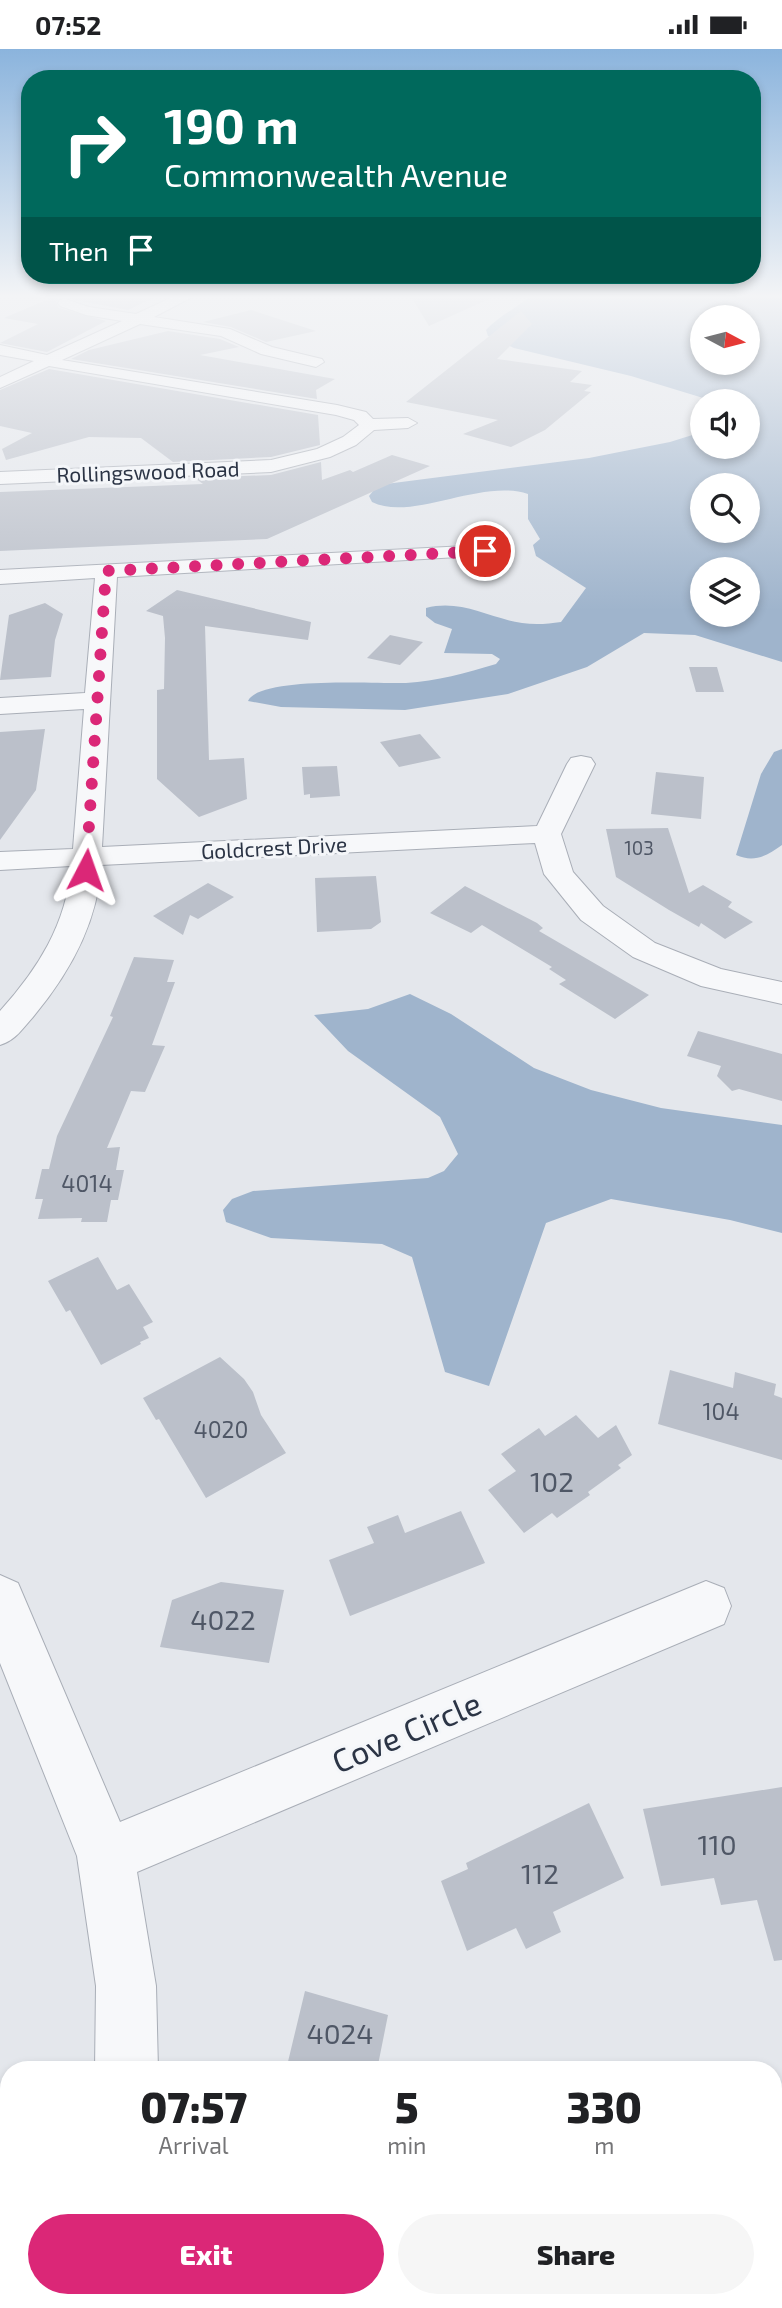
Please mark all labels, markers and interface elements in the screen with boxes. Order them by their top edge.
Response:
text: 07:52 [35,9,101,40]
text: 190 m [164,95,299,154]
icon: right [49,98,140,189]
text: Commonwealth Avenue [164,155,508,193]
icon: arrive [122,231,160,269]
text: Then [49,235,108,266]
north arrow [690,305,760,375]
map controls [690,305,760,627]
button: sound [690,389,760,459]
street label: Rollingswood Road [56,455,240,487]
button: search [690,473,760,543]
pin [455,521,515,581]
icon: arrive [466,532,504,570]
button: layers [690,557,760,627]
street label: Goldcrest Drive [200,831,348,863]
position arrow [49,833,123,907]
house number: 103 [624,836,654,859]
house number: 4014 [61,1169,113,1197]
house number: 104 [702,1397,740,1425]
house number: 4020 [194,1415,248,1443]
house number: 102 [530,1464,574,1498]
house number: 4022 [190,1602,256,1636]
street label: Cove Circle [326,1683,486,1779]
house number: 110 [697,1827,737,1861]
house number: 112 [521,1856,559,1890]
house number: 4024 [306,2016,374,2050]
text: 07:57 [140,2081,247,2131]
text: 5 [395,2081,419,2131]
text: 330 [567,2081,642,2131]
text: Arrival [159,2131,229,2159]
text: min [387,2131,426,2159]
text: m [594,2131,614,2159]
button: Exit [28,2214,384,2294]
button: Share [398,2214,754,2294]

